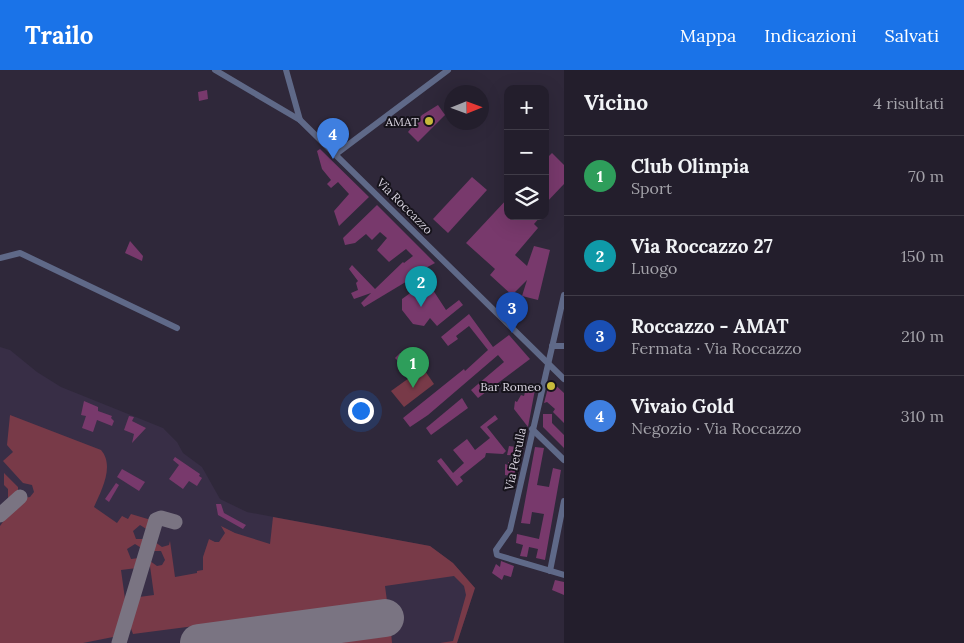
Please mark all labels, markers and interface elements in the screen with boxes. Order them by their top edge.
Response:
text: Trailo [25,20,93,51]
text: Mappa [680,24,736,47]
text: Indicazioni [764,24,857,47]
text: Salvati [885,24,939,47]
north arrow [444,85,489,130]
map controls [504,85,549,220]
button: + [504,85,549,130]
text: Vicino [584,89,648,116]
text: 4 risultati [873,93,944,113]
place label: AMAT [385,114,419,129]
marker: AMAT [423,115,435,127]
pin: 4 [317,118,349,159]
button: − [504,130,549,175]
text: Club Olimpia [631,154,749,178]
text: 1 [597,166,603,186]
text: 70 m [908,166,944,186]
street label: Via Roccazzo [373,174,436,237]
button: layers [504,175,549,220]
text: Sport [631,178,672,198]
text: Via Roccazzo 27 [631,234,773,258]
text: 2 [596,246,604,266]
text: 150 m [901,246,944,266]
text: Luogo [631,258,677,278]
pin: 2 [405,266,437,307]
pin: 3 [496,292,528,333]
text: Roccazzo - AMAT [631,314,789,338]
text: 3 [596,326,604,346]
text: 210 m [901,326,944,346]
text: Fermata · Via Roccazzo [631,338,802,358]
pin: 1 [397,347,429,388]
place label: Bar Romeo [480,379,541,394]
marker: Bar Romeo [545,380,557,392]
text: Vivaio Gold [631,394,734,418]
your location [348,398,374,424]
text: 4 [596,406,604,426]
text: 310 m [901,406,944,426]
text: Negozio · Via Roccazzo [631,418,801,438]
street label: Via Petrulla [501,426,529,493]

